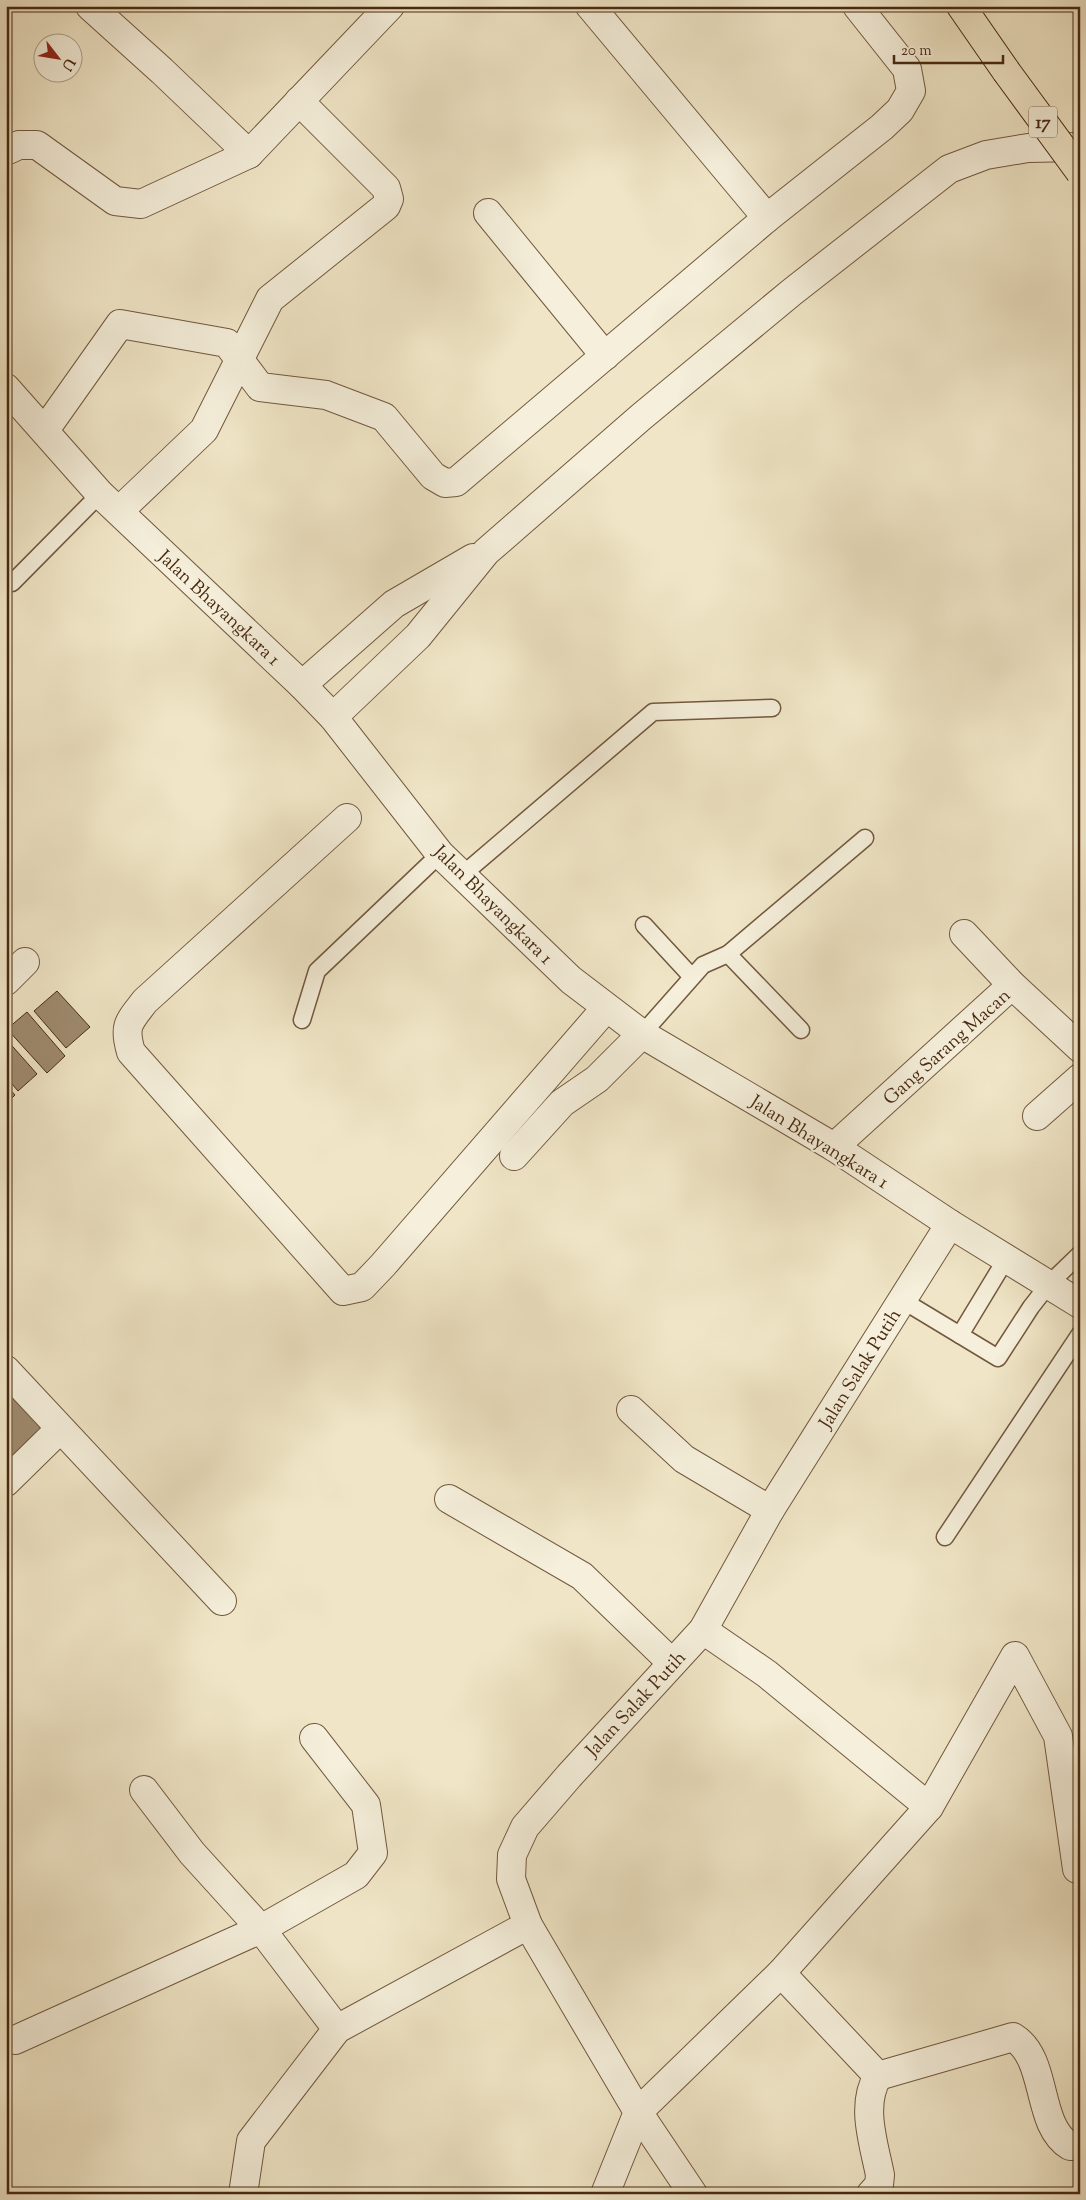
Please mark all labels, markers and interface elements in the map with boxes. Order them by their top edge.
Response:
north arrow [32,32,82,82]
scale bar [894,32,1002,64]
text: 20 m [901,41,932,62]
text: U [56,54,79,74]
road number: 17 [1029,106,1057,138]
street label: Jalan Bhayangkara 1 [150,544,286,673]
street label: Jalan Bhayangkara 1 [426,839,558,972]
street label: Gang Sarang Macan [878,983,1017,1113]
street label: Jalan Bhayangkara 1 [743,1089,894,1197]
street label: Jalan Salak Putih [813,1304,909,1435]
street label: Jalan Salak Putih [580,1646,693,1765]

